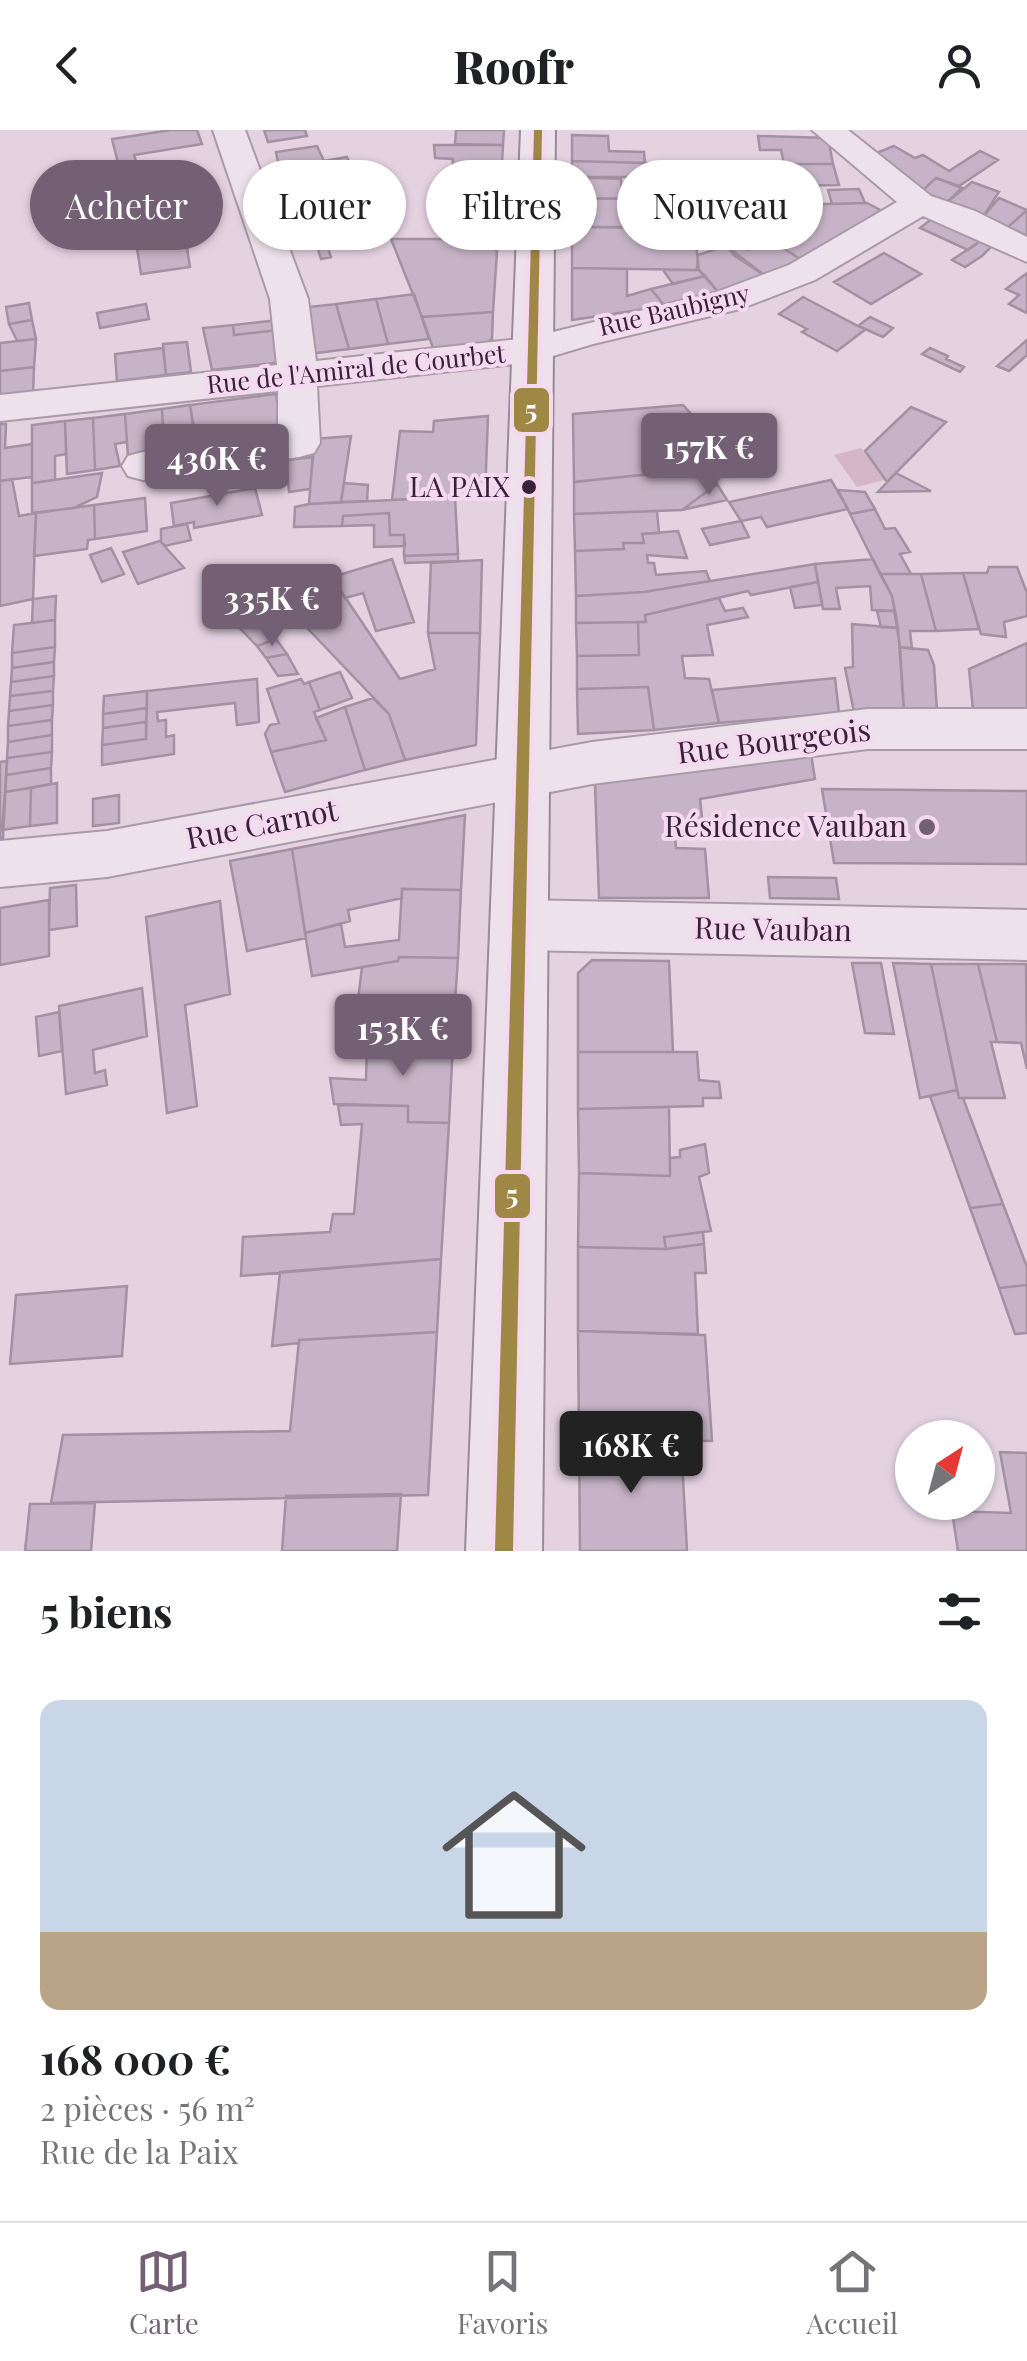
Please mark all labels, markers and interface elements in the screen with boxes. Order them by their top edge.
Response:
text: Roofr [453,35,574,95]
icon: back [40,38,95,93]
icon: person [932,38,987,93]
chip: Acheter [30,160,223,250]
chip: Louer [243,160,406,250]
chip: Filtres [426,160,597,250]
chip: Nouveau [617,160,823,250]
street label: Rue Baubigny [595,275,753,342]
street label: Rue de l'Amiral de Courbet [205,335,508,400]
line badge: 5 [512,386,551,434]
text: 5 [525,390,537,427]
pin: 157K € [628,413,790,498]
pin: 436K € [136,424,298,509]
text: 157K € [663,424,755,467]
text: 436K € [167,435,267,478]
place label: LA PAIX [409,467,510,504]
marker: LA PAIX [519,477,539,497]
pin: 335K € [191,564,353,649]
text: 335K € [224,575,320,618]
street label: Rue Bourgeois [675,708,873,772]
street label: Rue Carnot [183,789,341,857]
place label: Résidence Vauban [664,805,907,845]
marker: Résidence Vauban [916,816,938,838]
street label: Rue Vauban [694,907,852,949]
pin: 153K € [322,994,484,1079]
text: 153K € [357,1005,449,1048]
line badge: 5 [493,1172,532,1220]
text: 5 [506,1175,518,1212]
pin: 168K € [550,1411,712,1496]
north arrow [895,1420,995,1520]
map controls [895,1420,995,1520]
text: 168K € [582,1422,680,1465]
text: 5 biens [40,1583,172,1639]
icon: filters [932,1584,987,1639]
icon: home [424,1765,604,1945]
text: 168 000 € [40,2030,231,2086]
text: 2 pièces · 56 m² [40,2086,255,2129]
text: Rue de la Paix [40,2129,238,2172]
tab: Carte [129,2244,199,2341]
tab: Favoris [457,2244,548,2341]
tab: Accueil [806,2244,898,2341]

